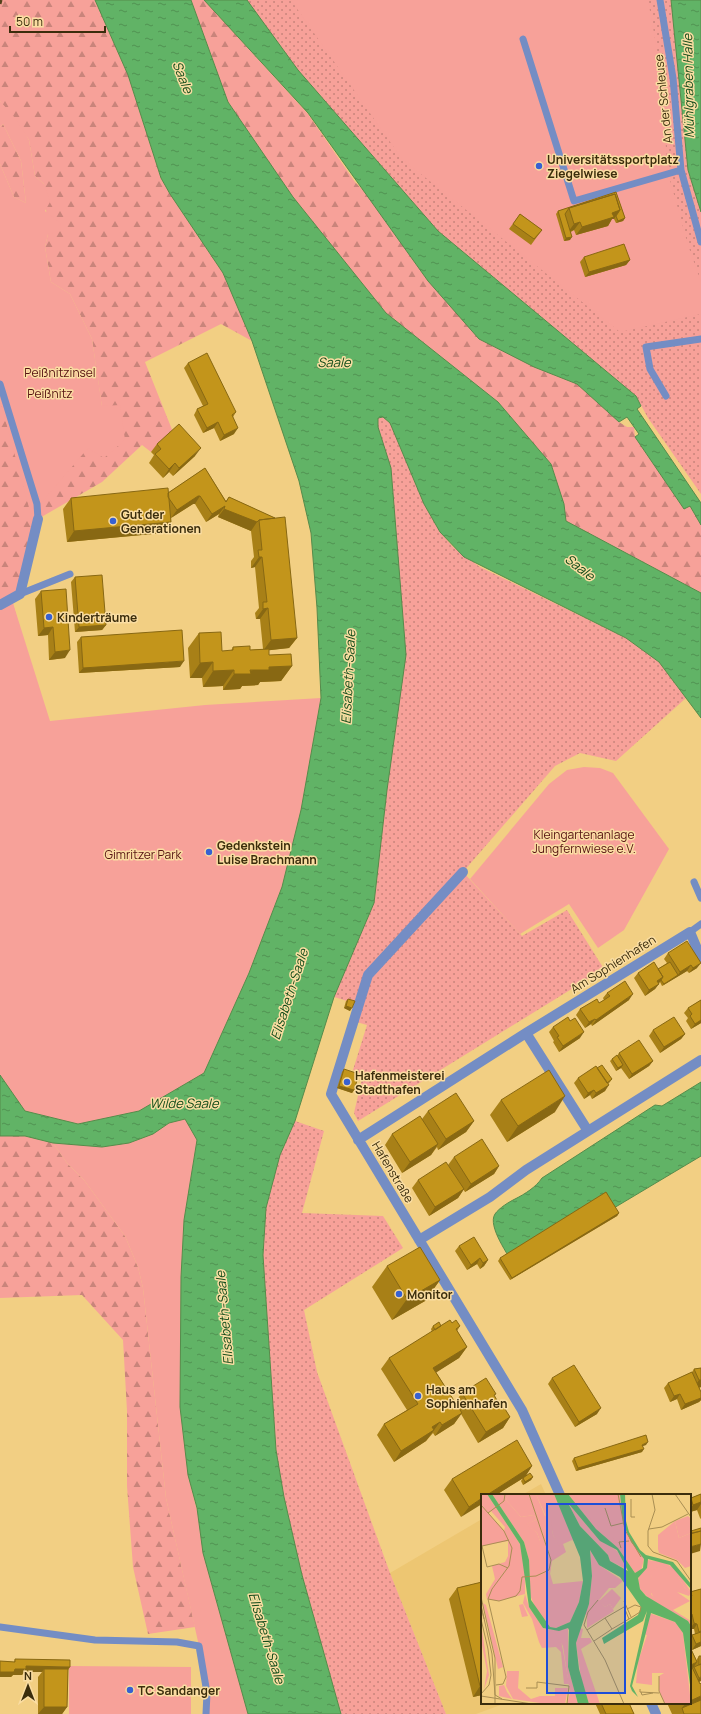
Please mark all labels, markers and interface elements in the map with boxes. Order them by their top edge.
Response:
scale bar [10,8,105,34]
text: 50 m [16,13,43,30]
water label: Mühlgraben Halle [678,32,698,138]
street label: An der Schleuse [650,54,676,144]
water label: Saale [168,58,198,97]
place label: Universitätssportplatz Ziegelwiese [547,151,679,182]
marker: Universitätssportplatz Ziegelwiese [534,161,544,171]
water label: Saale [317,353,352,371]
park label: Peißnitzinsel [24,364,96,381]
park label: Peißnitz [27,385,73,402]
place label: Gut der Generationen [121,506,201,537]
marker: Gut der Generationen [108,516,118,526]
water label: Saale [561,550,600,585]
place label: Kinderträume [57,609,137,626]
marker: Kinderträume [44,612,54,622]
water label: Elisabeth-Saale [337,628,360,725]
park label: Kleingartenanlage Jungfernwiese e.V. [532,826,636,857]
place label: Gedenkstein Luise Brachmann [217,837,317,868]
park label: Gimritzer Park [105,846,182,863]
marker: Gedenkstein Luise Brachmann [204,847,214,857]
street label: Am Sophienhafen [567,931,659,997]
water label: Elisabeth-Saale [266,945,313,1042]
place label: Hafenmeisterei Stadthafen [355,1067,445,1098]
marker: Hafenmeisterei Stadthafen [342,1077,352,1087]
water label: Wilde Saale [150,1094,220,1112]
street label: Hafenstraße [368,1138,418,1206]
water label: Elisabeth-Saale [211,1269,237,1366]
place label: Monitor [407,1286,453,1303]
marker: Monitor [394,1289,404,1299]
place label: Haus am Sophienhafen [426,1381,507,1412]
marker: Haus am Sophienhafen [413,1391,423,1401]
inset map [481,1494,691,1704]
water label: Elisabeth-Saale [245,1590,290,1687]
north arrow [8,1666,48,1706]
text: N [24,1668,32,1683]
place label: TC Sandanger [138,1682,220,1699]
marker: TC Sandanger [125,1685,135,1695]

